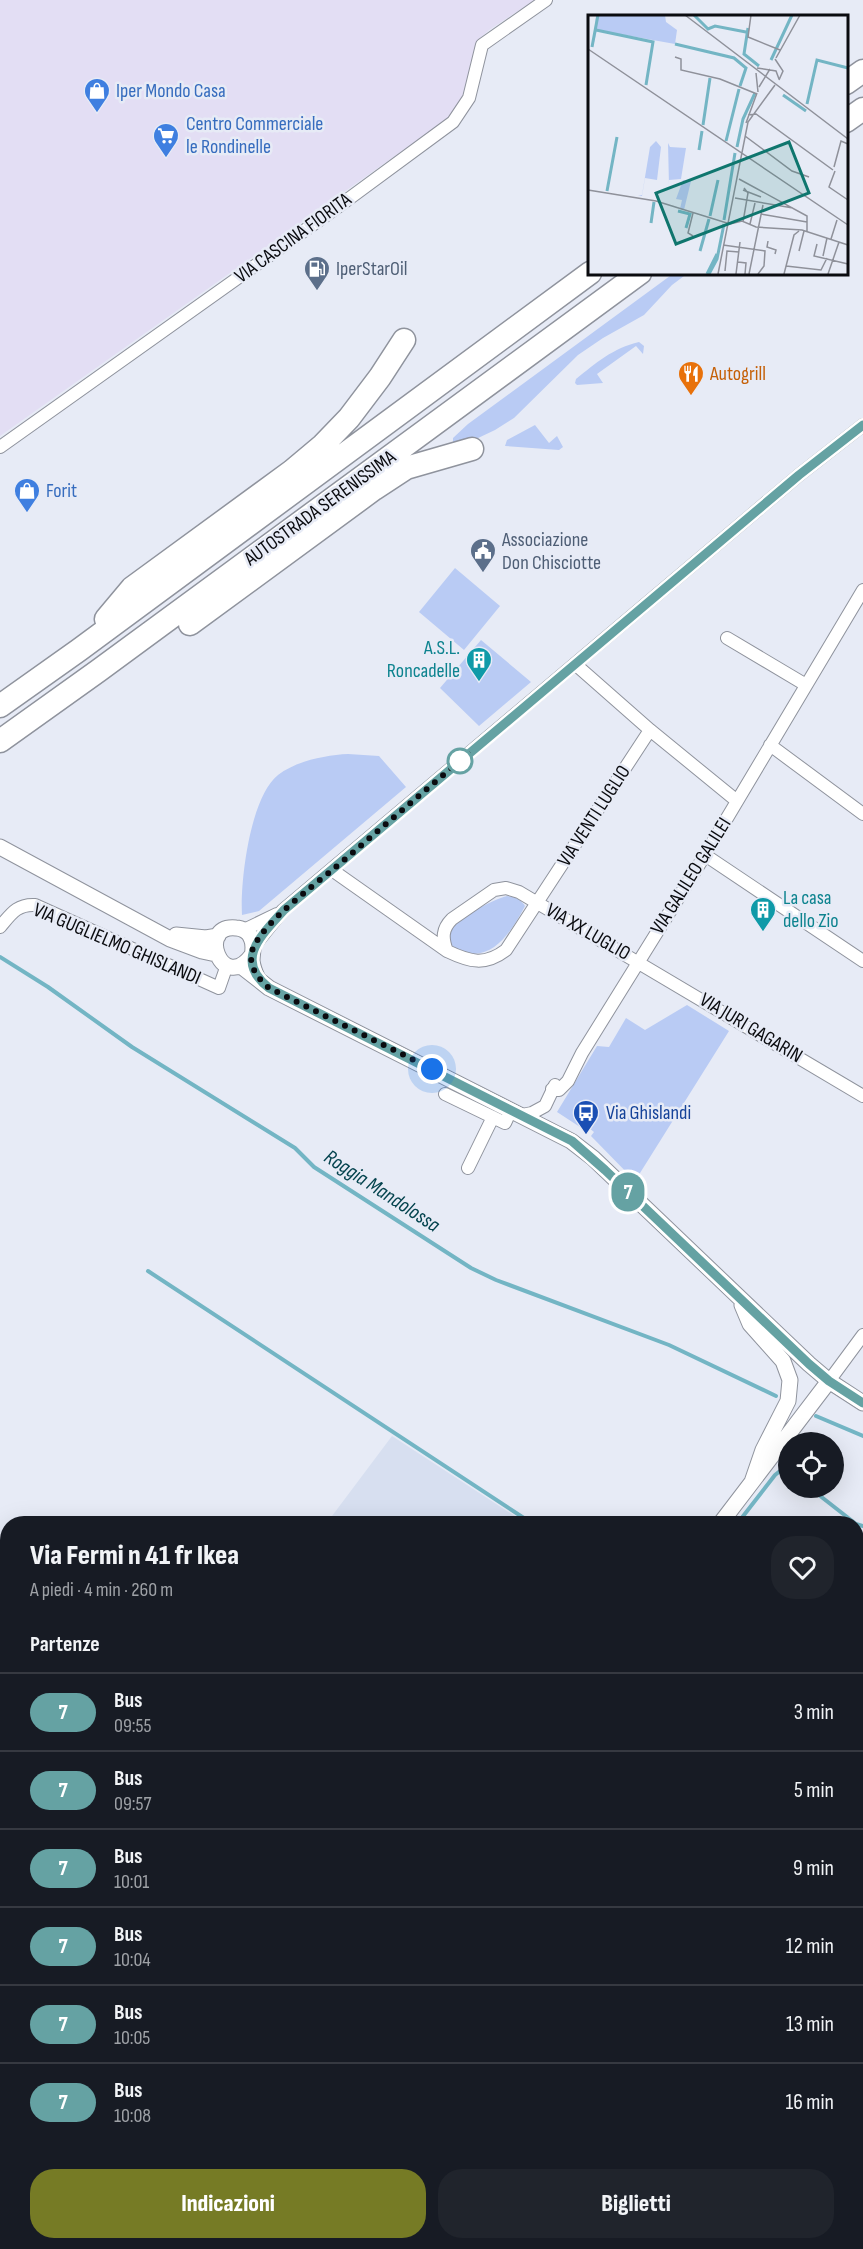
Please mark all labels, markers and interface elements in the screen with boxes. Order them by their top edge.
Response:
inset map [588,15,848,274]
shop icon: Iper Mondo Casa [82,76,112,114]
place label: Iper Mondo Casa [116,79,226,103]
place label: Centro Commerciale le Rondinelle [186,112,323,159]
supermarket icon: Centro Commerciale le Rondinelle [151,121,181,159]
street label: VIA CASCINA FIORITA [230,187,356,288]
fuel station icon: IperStarOil [302,254,332,292]
place label: IperStarOil [336,257,407,281]
restaurant icon: Autogrill [676,359,706,397]
place label: Autogrill [709,362,766,386]
street label: AUTOSTRADA SERENISSIMA [239,445,401,572]
shop icon: Forit [12,476,42,514]
place label: Forit [46,479,77,503]
place label: Associazione Don Chisciotte [501,528,601,575]
public building icon: Associazione Don Chisciotte [468,536,498,574]
place label: A.S.L. Roncadelle [387,636,460,683]
building icon: A.S.L. Roncadelle [464,645,494,683]
unlabelled marker [447,748,473,774]
street label: VIA VENTI LUGLIO [552,761,636,871]
street label: VIA GALILEO GALILEI [646,813,736,939]
place label: La casa dello Zio [783,886,839,933]
building icon: La casa dello Zio [748,895,778,933]
street label: VIA GUGLIELMO GHISLANDI [30,898,204,990]
street label: VIA XX LUGLIO [542,898,634,966]
street label: VIA JURI GAGARIN [695,988,807,1068]
your location [417,1054,447,1084]
bus stop icon: Via Ghislandi [571,1098,601,1136]
place label: Via Ghislandi [606,1101,691,1125]
water label: Roggia Mandolossa [320,1144,445,1238]
line badge: 7 [608,1172,648,1212]
text: 7 [623,1180,633,1205]
map controls [778,1432,844,1498]
button: locate [778,1432,844,1498]
button: heart [771,1536,834,1599]
text: Via Fermi n 41 fr Ikea [30,1539,239,1572]
text: A piedi · 4 min · 260 m [30,1578,173,1602]
text: Partenze [30,1631,100,1658]
text: Bus [114,1687,143,1714]
text: 3 min [794,1699,834,1726]
text: 7 [58,1700,68,1725]
text: 09:55 [114,1714,152,1738]
text: Bus [114,1765,143,1792]
text: 5 min [794,1777,834,1804]
text: 7 [58,1778,68,1803]
text: 09:57 [114,1792,152,1816]
text: Bus [114,1843,143,1870]
text: 9 min [793,1855,834,1882]
text: 7 [58,1856,68,1881]
text: 10:01 [114,1870,149,1894]
text: Bus [114,1921,143,1948]
text: 12 min [786,1933,834,1960]
text: 7 [58,1934,68,1959]
text: 10:04 [114,1948,151,1972]
text: Bus [114,1999,143,2026]
text: 13 min [786,2011,834,2038]
text: 7 [58,2012,68,2037]
text: 10:05 [114,2026,150,2050]
text: Bus [114,2077,143,2104]
text: 16 min [786,2089,834,2116]
text: 7 [58,2090,68,2115]
text: 10:08 [114,2104,151,2128]
button: Indicazioni [30,2169,426,2238]
button: Biglietti [438,2169,834,2238]

